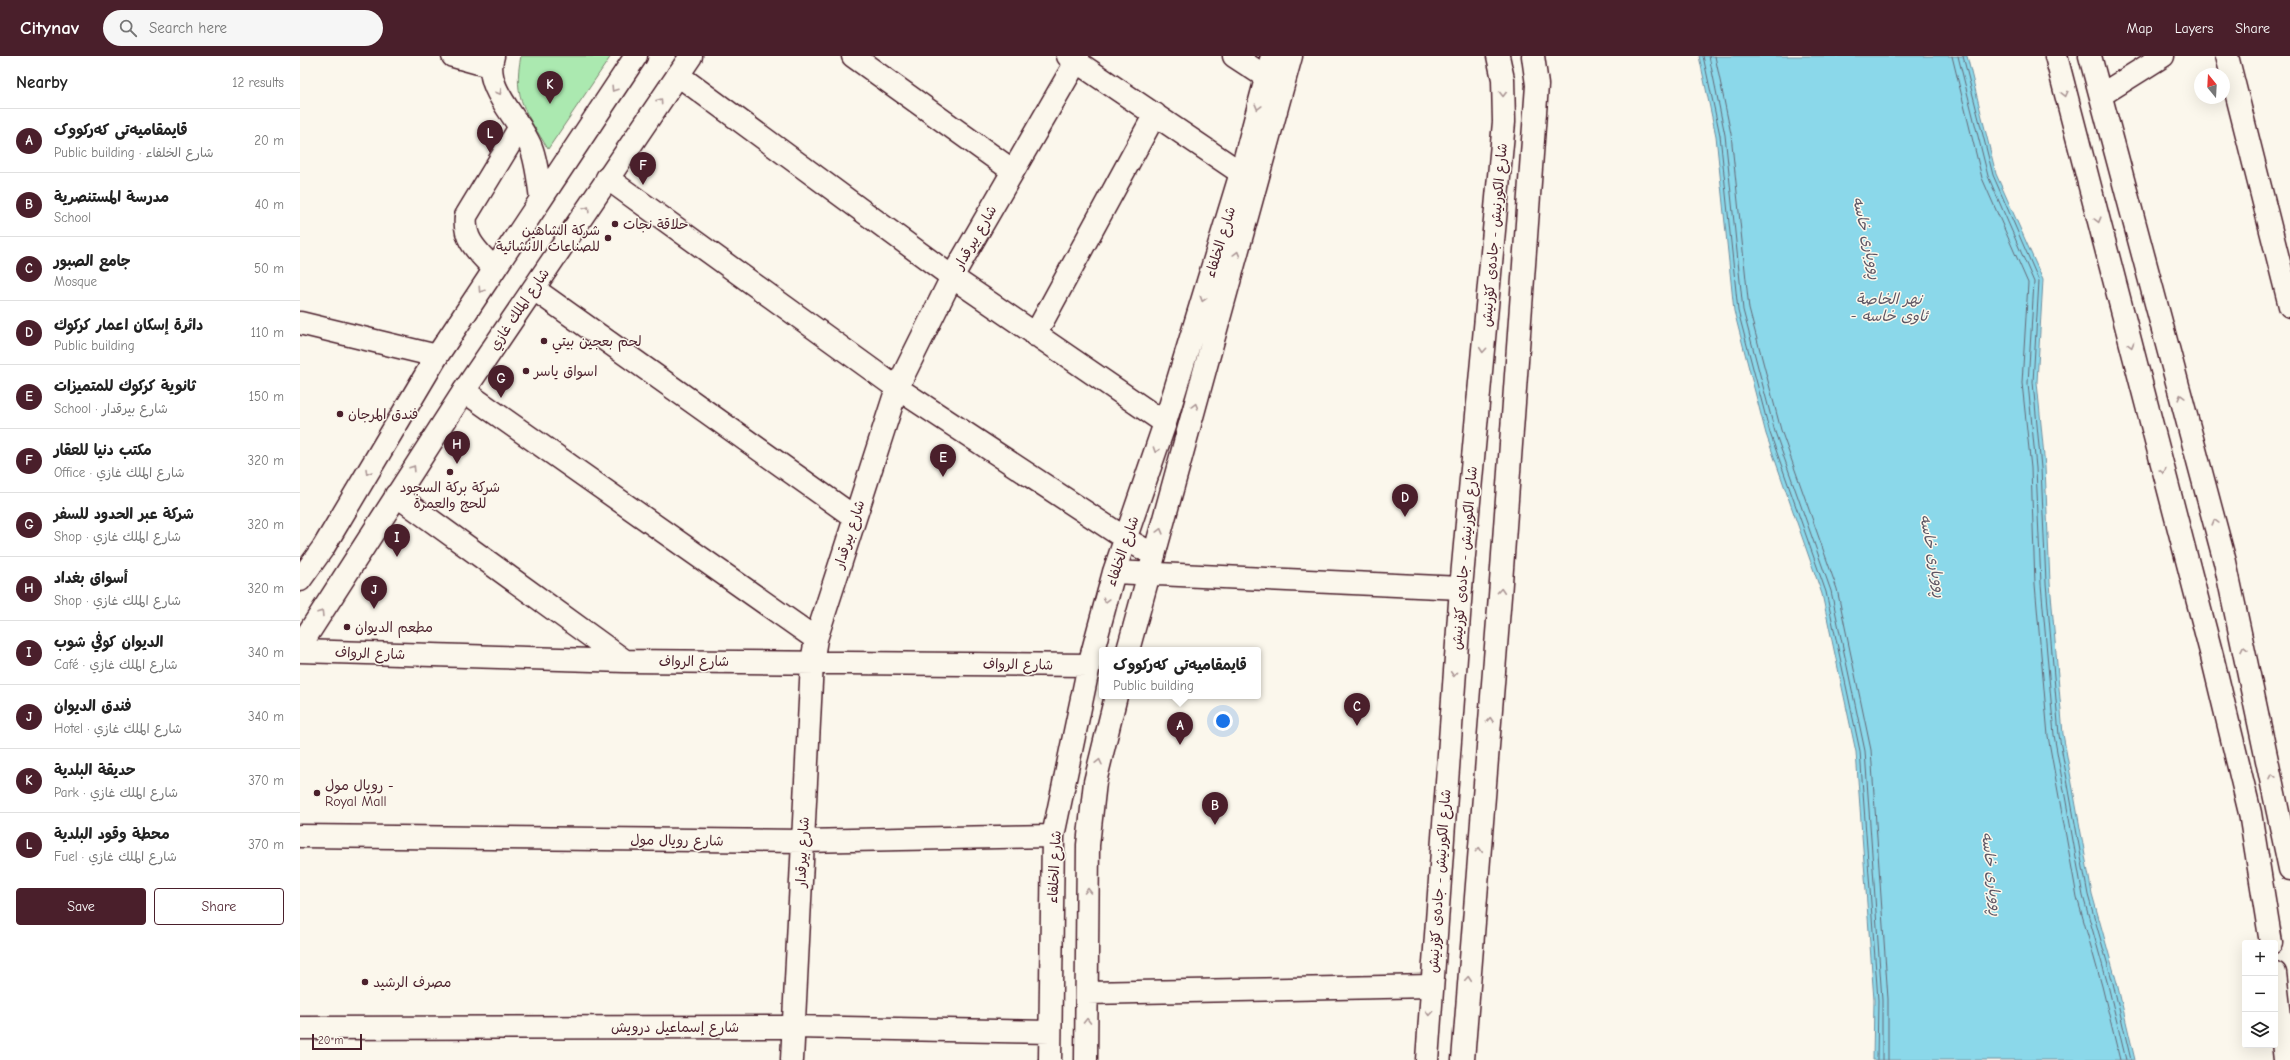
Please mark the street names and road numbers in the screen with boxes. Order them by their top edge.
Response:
street label: شارع الكورنيش - جادەی کۆرنیش [1478,142,1512,328]
street label: شارع بيرقدار [950,202,1001,274]
street label: شارع الخلفاء [1202,205,1240,280]
street label: شارع الملك غازي [486,265,555,355]
street label: شارع الكورنيش - جادەی کۆرنیش [1448,465,1482,651]
street label: شارع بيرقدار [830,498,869,572]
street label: شارع الخلفاء [1103,514,1143,589]
street label: شارع الرواف [334,644,405,664]
street label: شارع الرواف [659,653,729,671]
street label: شارع الرواف [983,655,1053,675]
street label: شارع الكورنيش - جادەی کۆرنیش [1425,788,1455,974]
street label: شارع بيرقدار [792,816,814,889]
street label: شارع الخلفاء [1044,830,1066,904]
street label: شارع رويال مول [630,831,724,851]
street label: شارع إسماعيل درويش [611,1019,739,1037]

